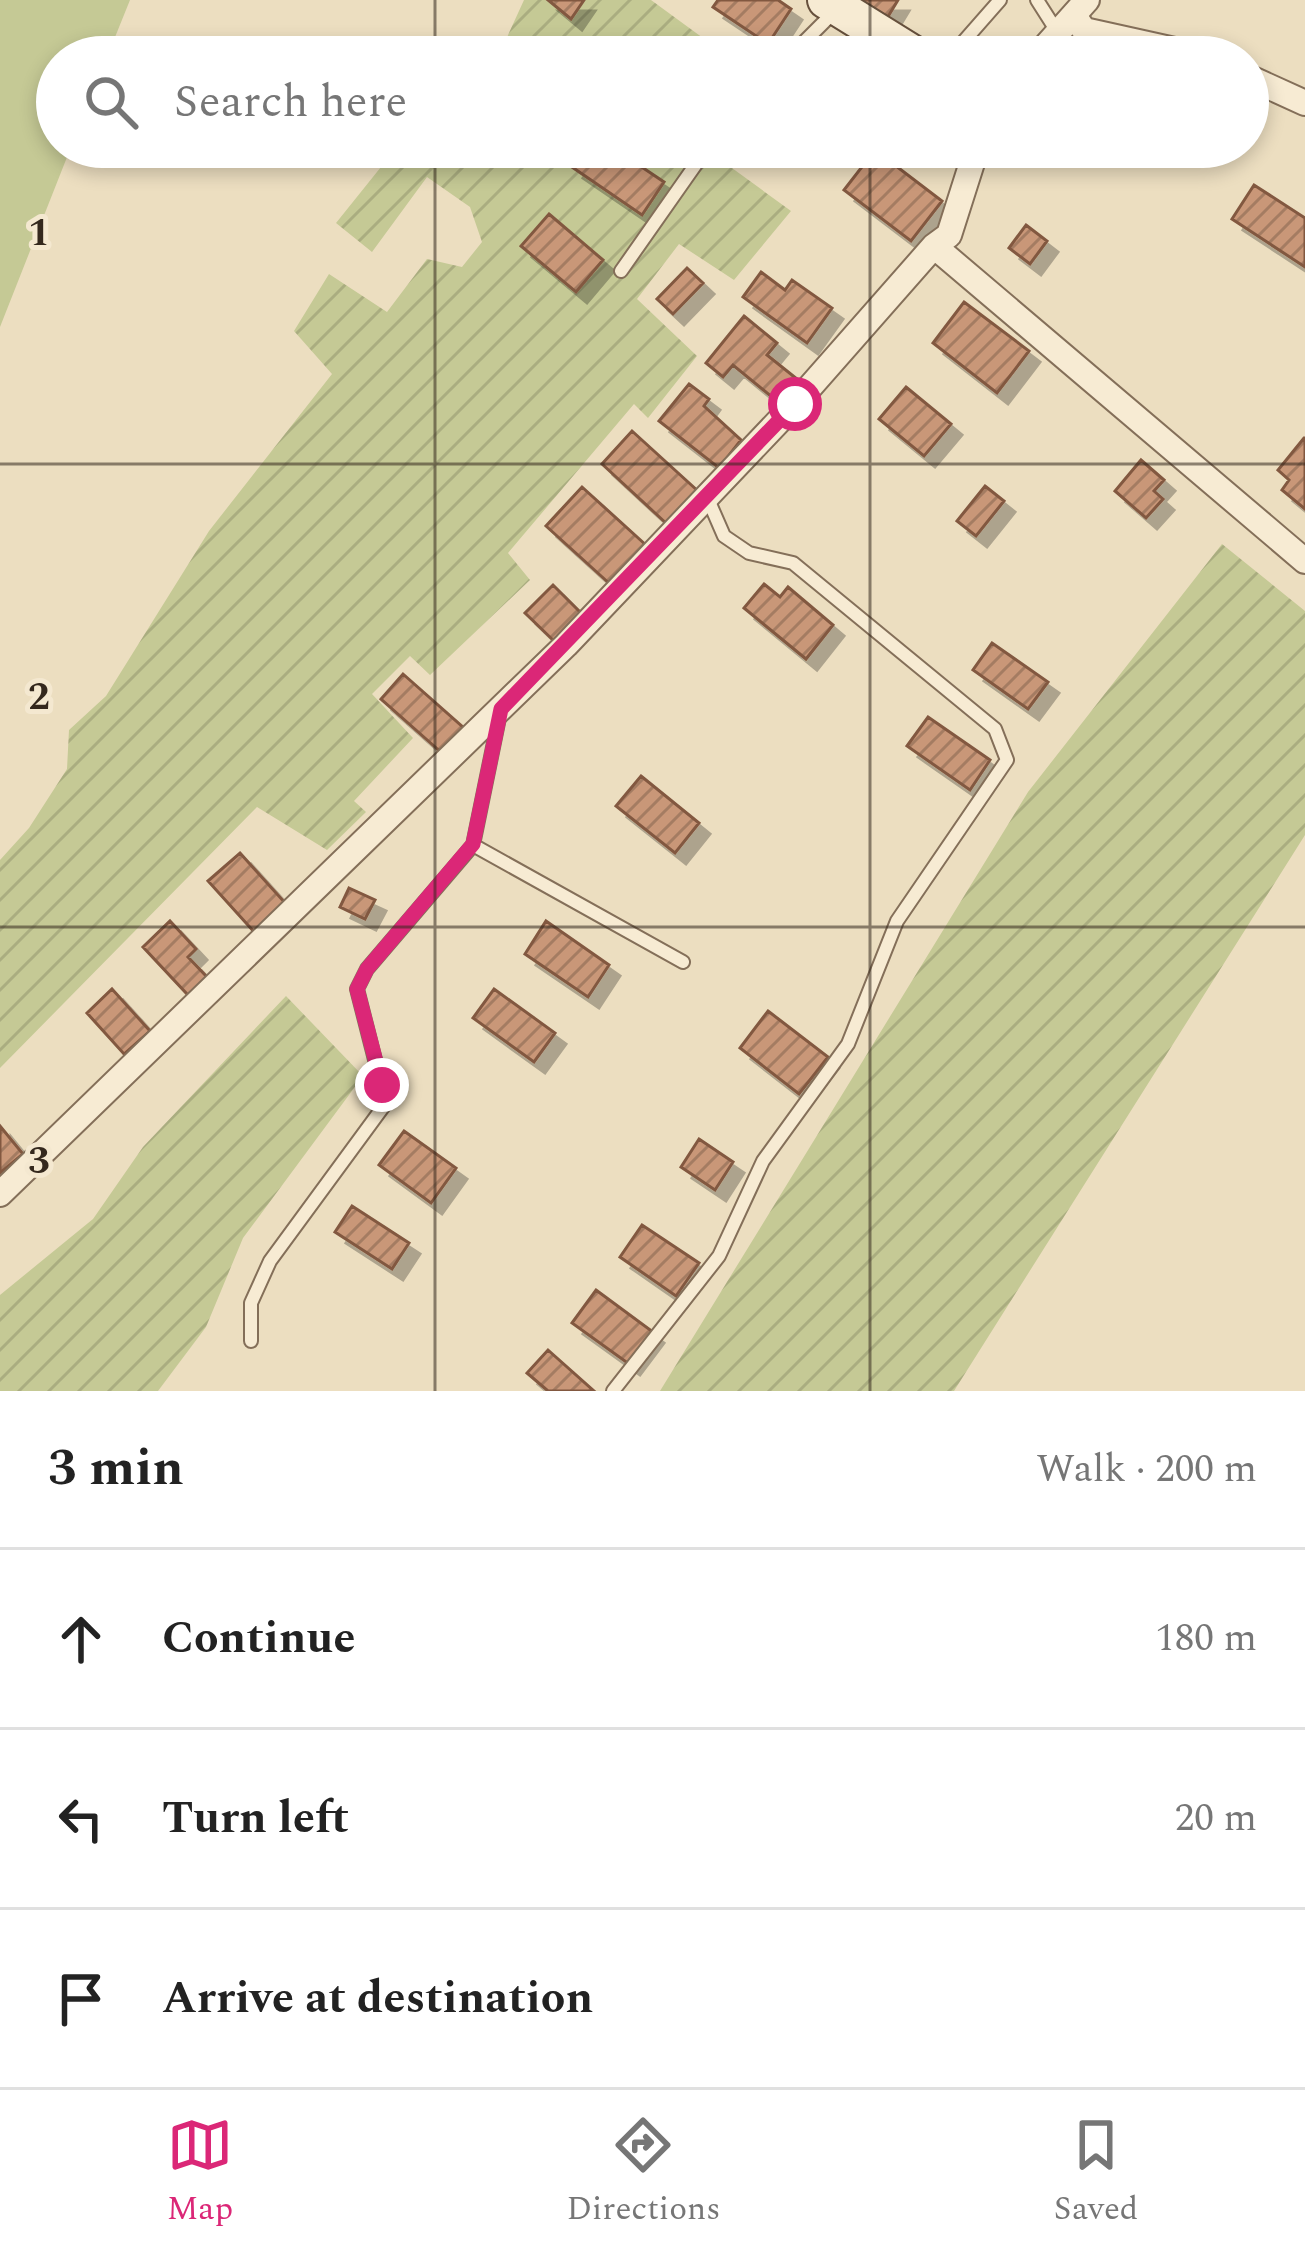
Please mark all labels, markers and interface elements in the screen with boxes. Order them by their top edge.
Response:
search box [36,36,1269,168]
text: Search here [174,68,407,137]
icon: search [78,69,144,135]
text: 1 [28,204,50,263]
route start [768,377,822,431]
text: 2 [28,668,50,727]
route end [355,1058,409,1112]
text: 3 [28,1132,50,1191]
text: 3 min [48,1430,184,1508]
text: Walk · 200 m [1036,1440,1257,1499]
text: Continue [162,1604,355,1673]
icon: ahead [48,1606,114,1672]
text: 180 m [1155,1609,1257,1668]
text: Turn left [162,1784,349,1853]
icon: left [48,1786,114,1852]
text: 20 m [1175,1789,1257,1848]
text: Arrive at destination [162,1964,593,2033]
icon: arrive [48,1966,114,2032]
tab: Map [167,2112,233,2234]
tab: Directions [566,2112,720,2234]
tab: Saved [1054,2112,1138,2234]

